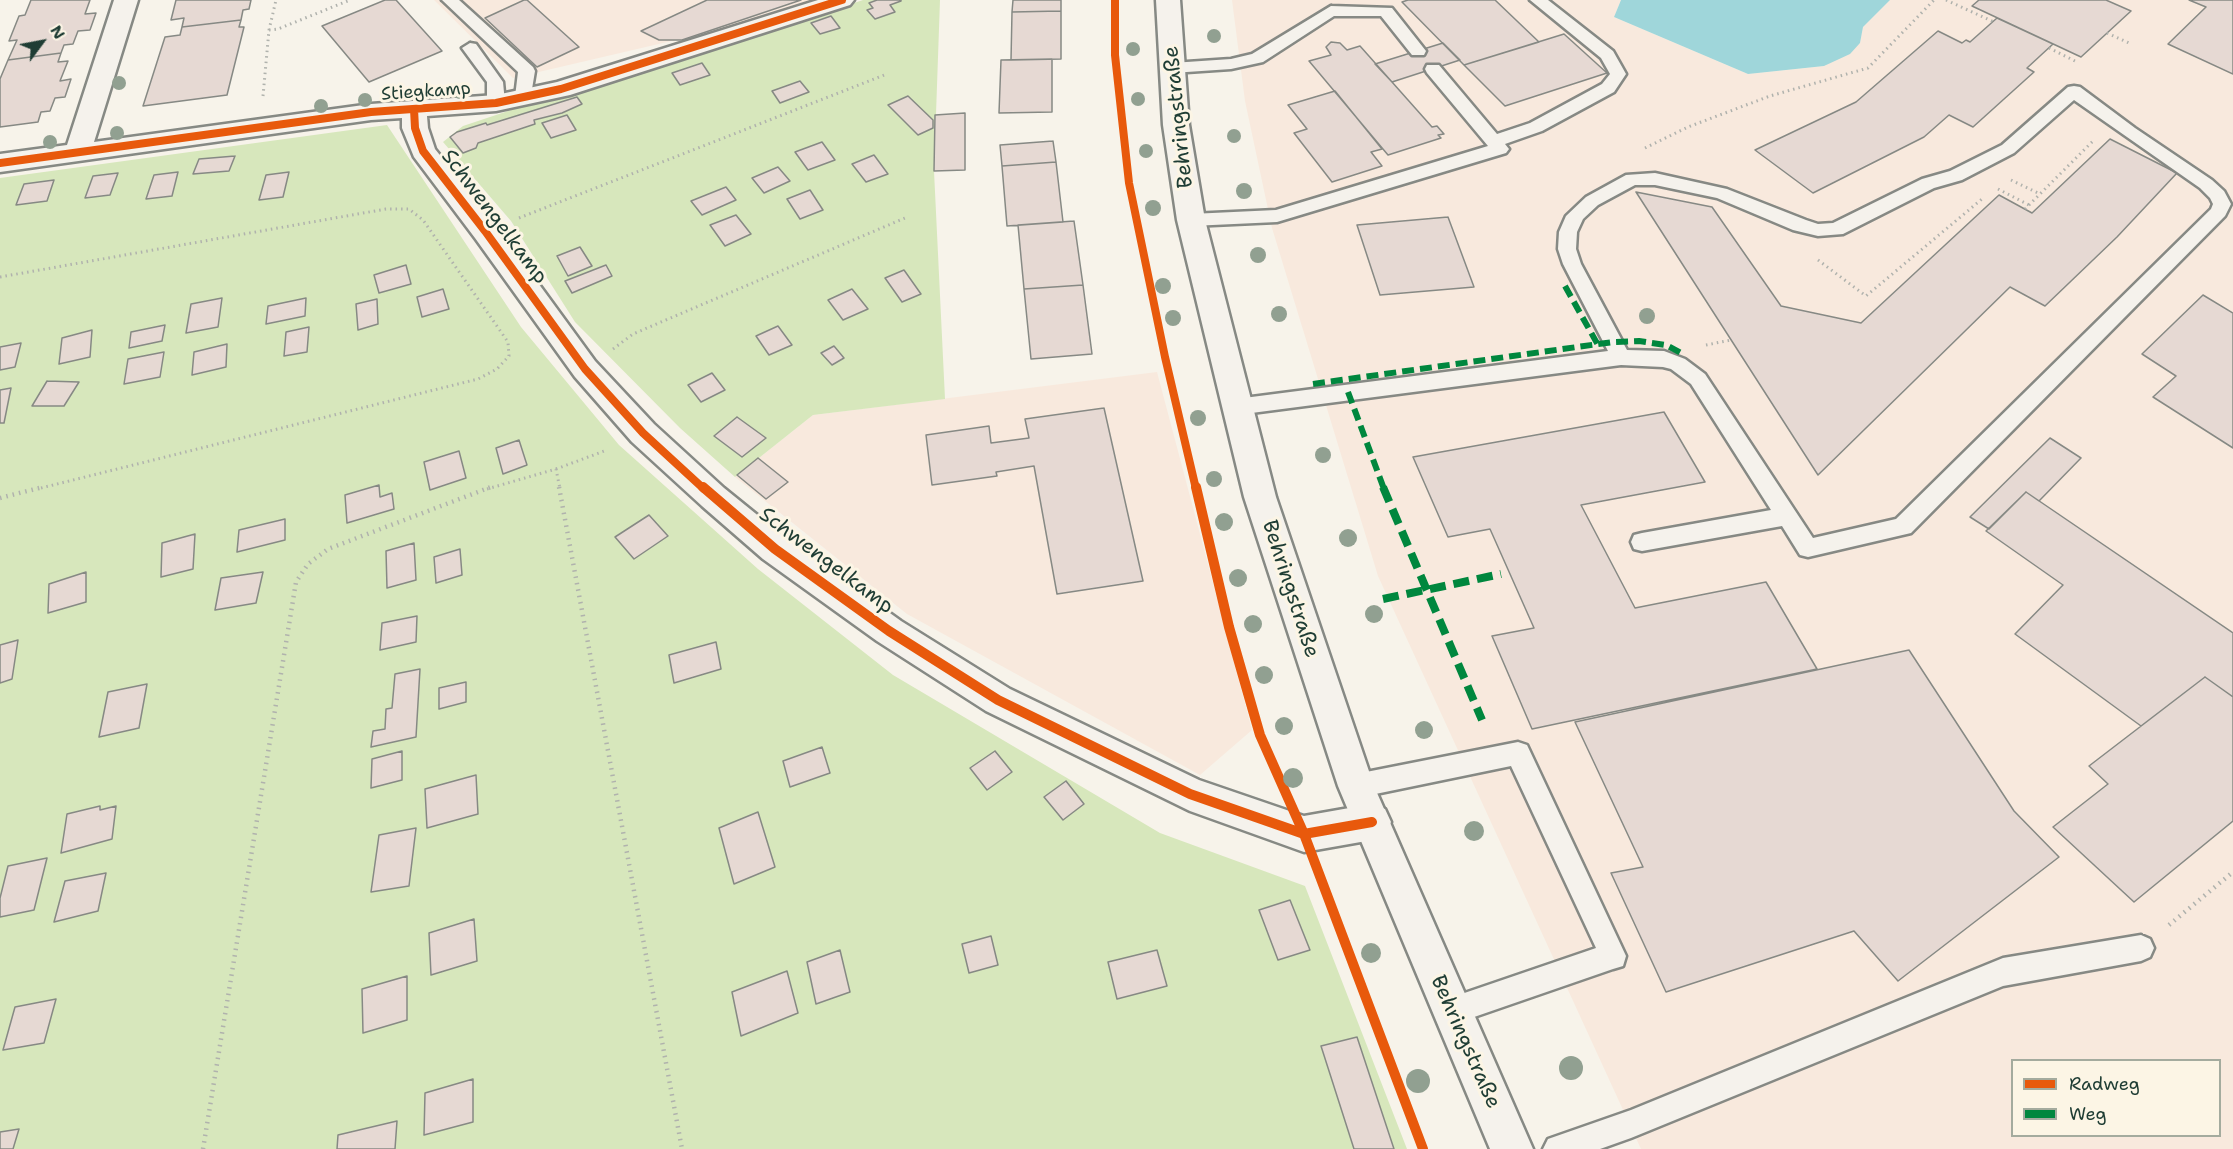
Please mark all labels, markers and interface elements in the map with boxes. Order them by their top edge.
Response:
north arrow [12,12,72,72]
text: N [45,21,70,43]
street label: Behringstraße [1159,45,1199,189]
street label: Stiegkamp [380,78,472,106]
street label: Schwengelkamp [435,145,553,289]
street label: Schwengelkamp [754,502,898,620]
street label: Behringstraße [1256,517,1324,661]
street label: Behringstraße [1424,972,1506,1112]
legend [2011,1059,2221,1137]
text: Radweg [2069,1072,2140,1096]
text: Weg [2069,1102,2107,1126]

